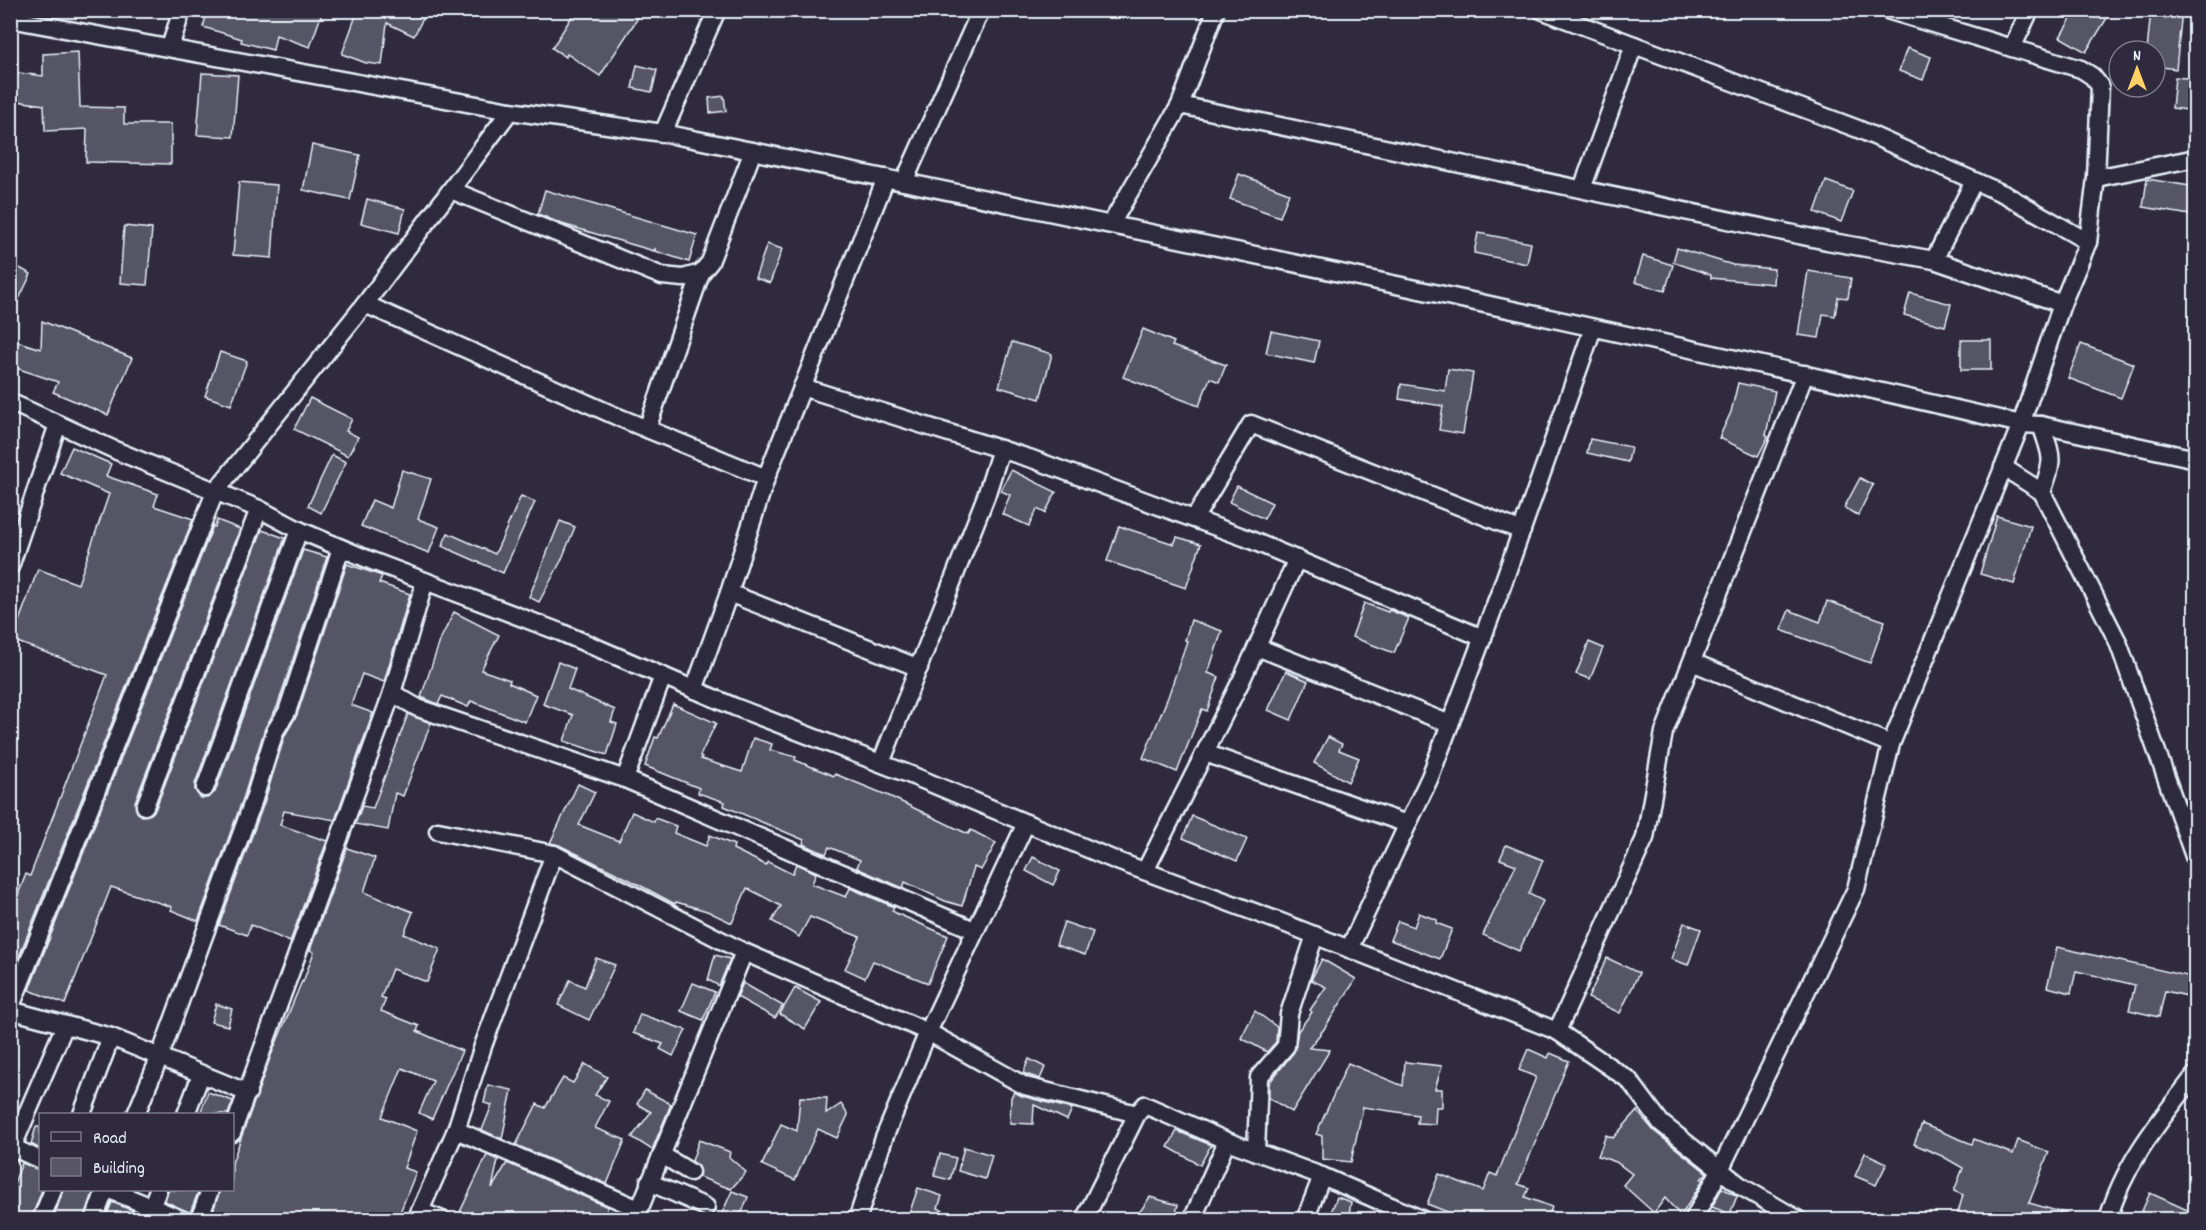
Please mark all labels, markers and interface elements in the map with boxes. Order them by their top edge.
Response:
north arrow [2107,39,2167,99]
text: N [2133,45,2141,68]
legend [39,1113,234,1191]
text: Road [93,1127,127,1152]
text: Building [93,1157,145,1182]

